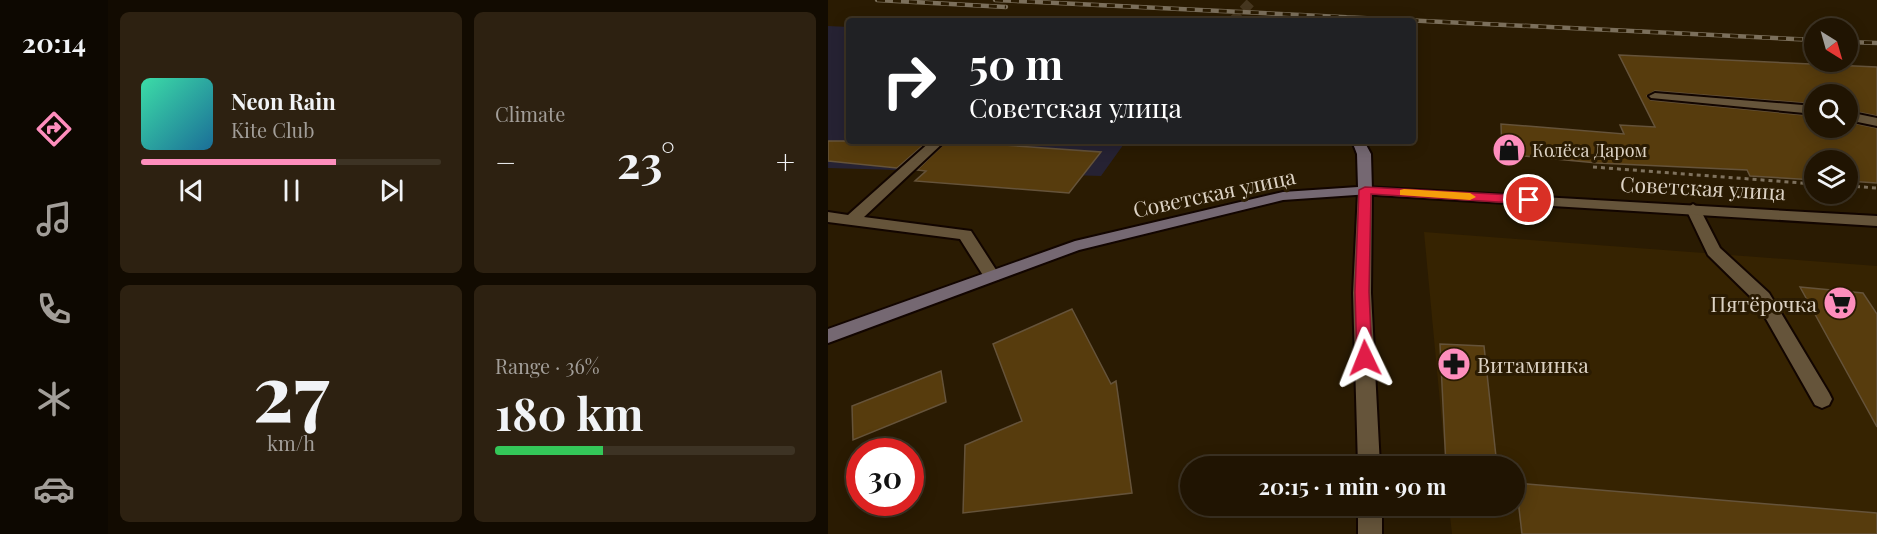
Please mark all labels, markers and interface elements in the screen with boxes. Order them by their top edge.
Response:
north arrow [1804,18,1858,72]
map controls [1804,18,1858,204]
text: 20:14 [22,24,86,60]
text: 50 m [969,35,1063,91]
icon: right [870,42,948,120]
button: search [1804,84,1858,138]
text: Neon Rain [231,86,336,116]
text: Советская улица [969,89,1182,125]
text: Climate [495,100,565,127]
icon: directions [33,108,75,150]
text: Kite Club [231,116,315,143]
text: 23° [617,130,675,190]
shop icon: Колёса Даром [1491,132,1527,168]
place label: Колёса Даром [1532,138,1648,162]
text: − [495,139,516,183]
text: + [776,139,795,183]
button: layers [1804,150,1858,204]
street label: Советская улица [1130,161,1298,223]
street label: Советская улица [1620,169,1787,205]
icon: previous [175,174,208,207]
icon: pause [275,174,308,207]
icon: next [375,174,408,207]
pin [1503,174,1554,225]
icon: arrive [1512,183,1545,216]
icon: music [33,198,75,240]
supermarket icon: Пятёрочка [1822,285,1858,321]
icon: phone [33,288,75,330]
place label: Пятёрочка [1710,289,1818,317]
position arrow [1333,326,1397,390]
text: 27 [253,338,329,442]
pharmacy icon: Витаминка [1436,346,1472,382]
place label: Витаминка [1477,350,1589,378]
text: Range · 36% [495,352,600,379]
icon: climate [33,378,75,420]
text: 180 km [495,382,644,442]
text: km/h [267,429,315,456]
speed limit sign: 30 [846,438,924,516]
icon: car [33,468,75,510]
text: 20:15 · 1 min · 90 m [1258,471,1447,501]

